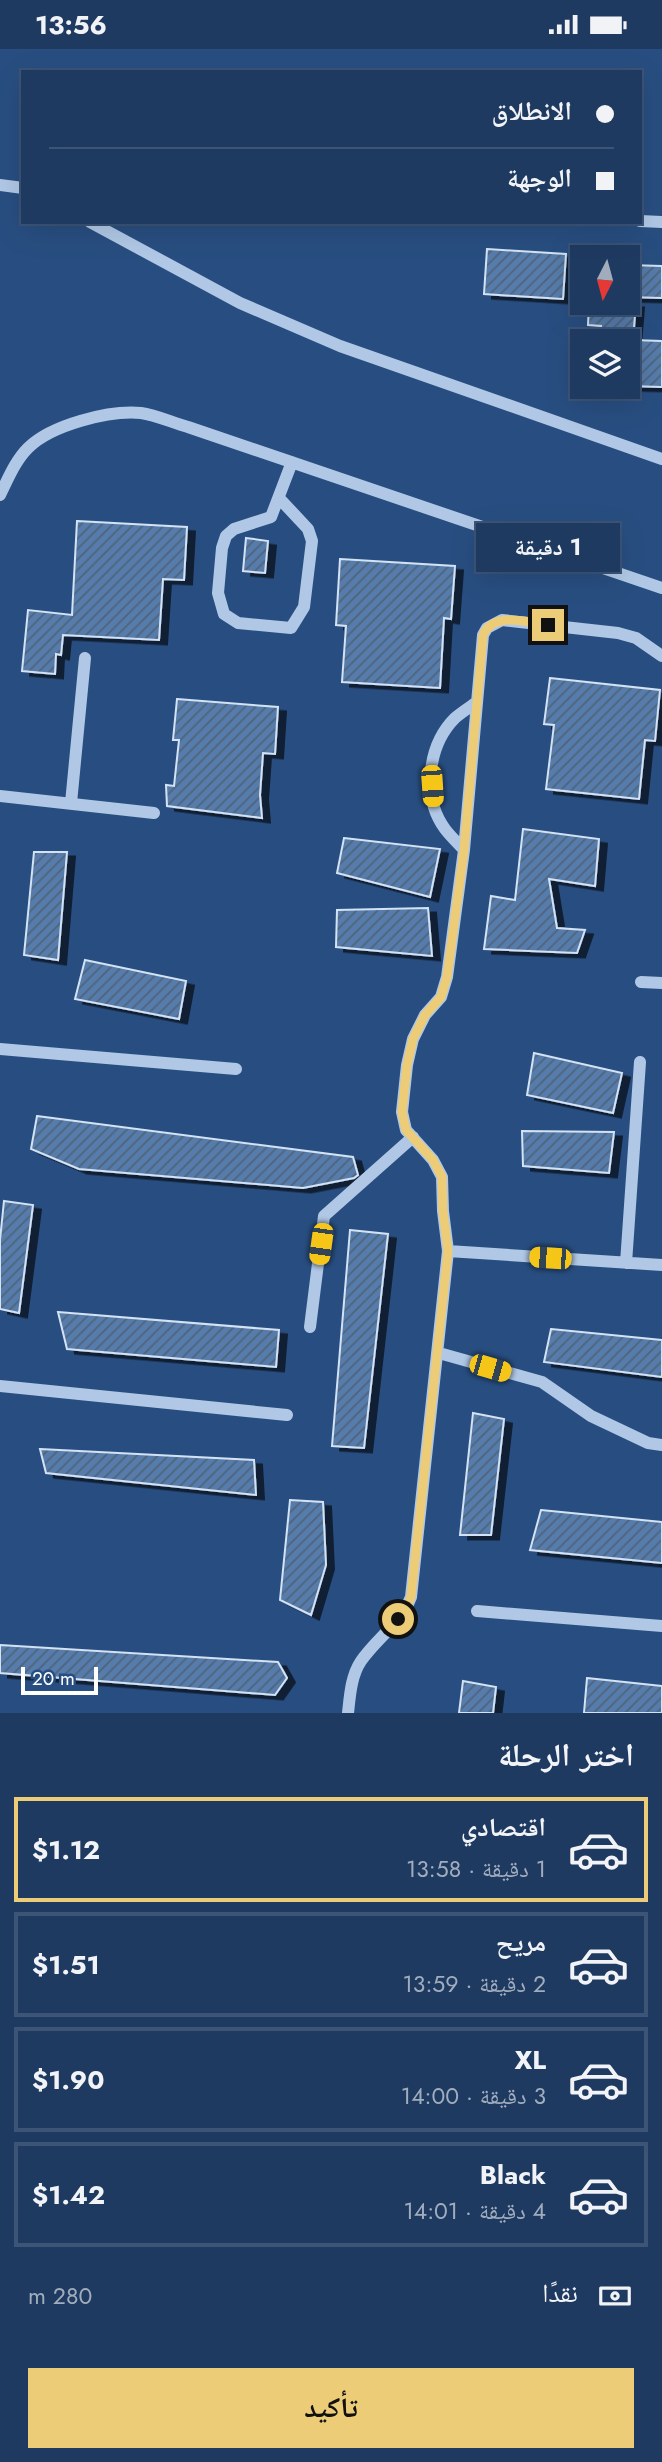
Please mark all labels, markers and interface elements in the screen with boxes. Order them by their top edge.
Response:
text: 13:56 [35,6,107,44]
text: الانطلاق [492,92,572,130]
text: الوجهة [507,159,572,197]
north arrow [570,245,640,315]
map controls [570,245,640,399]
button: layers [570,329,640,399]
callout: 1 دقيقة [476,524,620,573]
text: 1 دقيقة [515,530,581,564]
route end [532,609,564,641]
car [421,764,444,808]
car [308,1222,335,1266]
car [529,1246,572,1270]
car [467,1352,514,1384]
route start [382,1603,414,1635]
scale bar [21,1664,98,1696]
text: 20 m [32,1665,75,1692]
text: اختر الرحلة [498,1732,634,1778]
text: اقتصادي [461,1808,546,1846]
icon: car [567,1818,630,1881]
text: $1.12 [32,1831,100,1869]
text: 1 دقيقة · 13:58 [406,1852,546,1886]
text: مريح [496,1923,546,1961]
icon: car [567,1933,630,1996]
text: $1.51 [32,1946,100,1984]
text: 2 دقيقة · 13:59 [403,1967,546,2001]
text: XL [514,2041,546,2079]
icon: car [567,2048,630,2111]
text: $1.90 [32,2061,104,2099]
text: 3 دقيقة · 14:00 [401,2079,546,2113]
text: Black [480,2156,546,2194]
icon: car [567,2163,630,2226]
text: $1.42 [32,2176,105,2214]
text: 4 دقيقة · 14:01 [403,2194,546,2228]
text: نقدًا [542,2274,578,2312]
icon: cash [596,2277,634,2315]
text: 280 m [28,2279,92,2313]
button: تأكيد [28,2368,634,2448]

